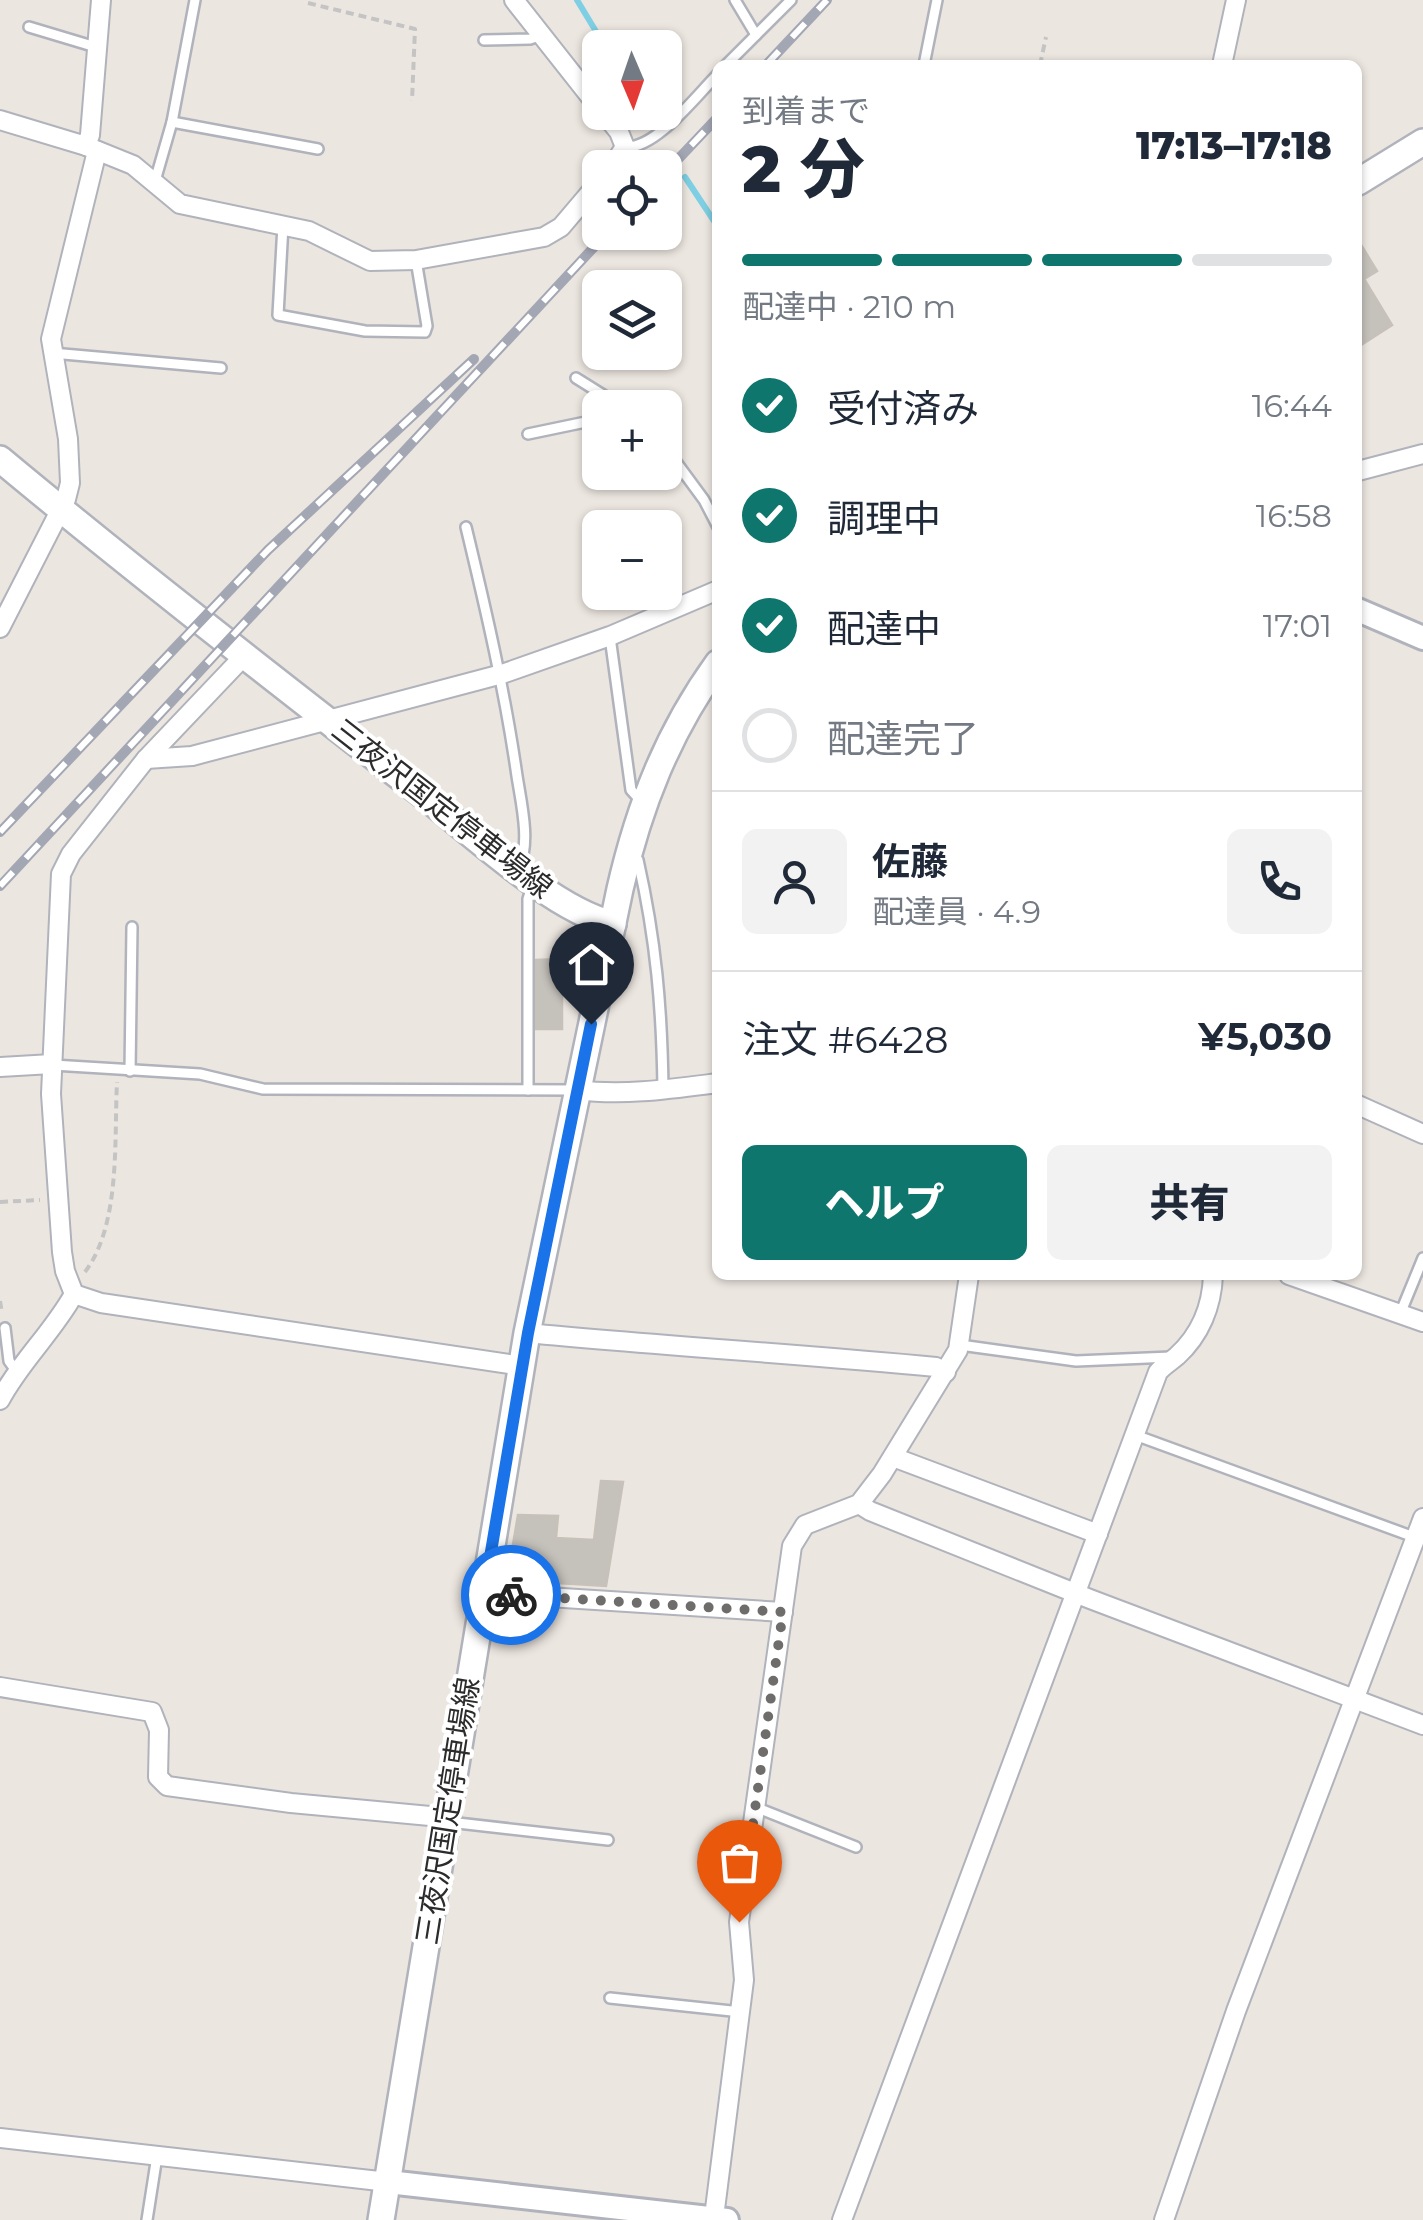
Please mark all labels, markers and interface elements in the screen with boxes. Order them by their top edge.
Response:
north arrow [582,30,682,130]
map controls [582,30,682,610]
text: 到着まで [742,91,870,130]
text: 17:13–17:18 [1136,122,1332,169]
text: 2 分 [742,129,865,208]
button: locate [582,150,682,250]
button: layers [582,270,682,370]
text: 配達中 · 210 m [742,287,956,326]
icon: check [742,378,797,433]
text: 受付済み [827,385,979,432]
text: 16:44 [1252,386,1332,425]
button: + [582,390,682,490]
icon: check [742,488,797,543]
text: 調理中 [827,495,941,542]
text: 16:58 [1256,496,1332,535]
button: − [582,510,682,610]
icon: check [742,598,797,653]
text: 配達中 [827,605,941,652]
text: 17:01 [1263,606,1332,645]
street label: 三夜沢国定停車場線 [325,711,560,906]
text: 配達完了 [827,715,979,762]
button: person [742,829,847,934]
button: phone [1227,829,1332,934]
text: 佐藤 [872,838,948,885]
text: 配達員 · 4.9 [872,892,1041,931]
pin [549,922,634,1025]
icon: home [564,937,619,992]
text: ¥5,030 [1198,1013,1332,1060]
text: 注文 #6428 [742,1016,948,1063]
button: ヘルプ [742,1145,1027,1260]
button: 共有 [1047,1145,1332,1260]
courier [461,1545,561,1645]
icon: bike [484,1568,539,1623]
street label: 三夜沢国定停車場線 [408,1675,487,1947]
pin [697,1820,782,1923]
icon: bag [712,1835,767,1890]

